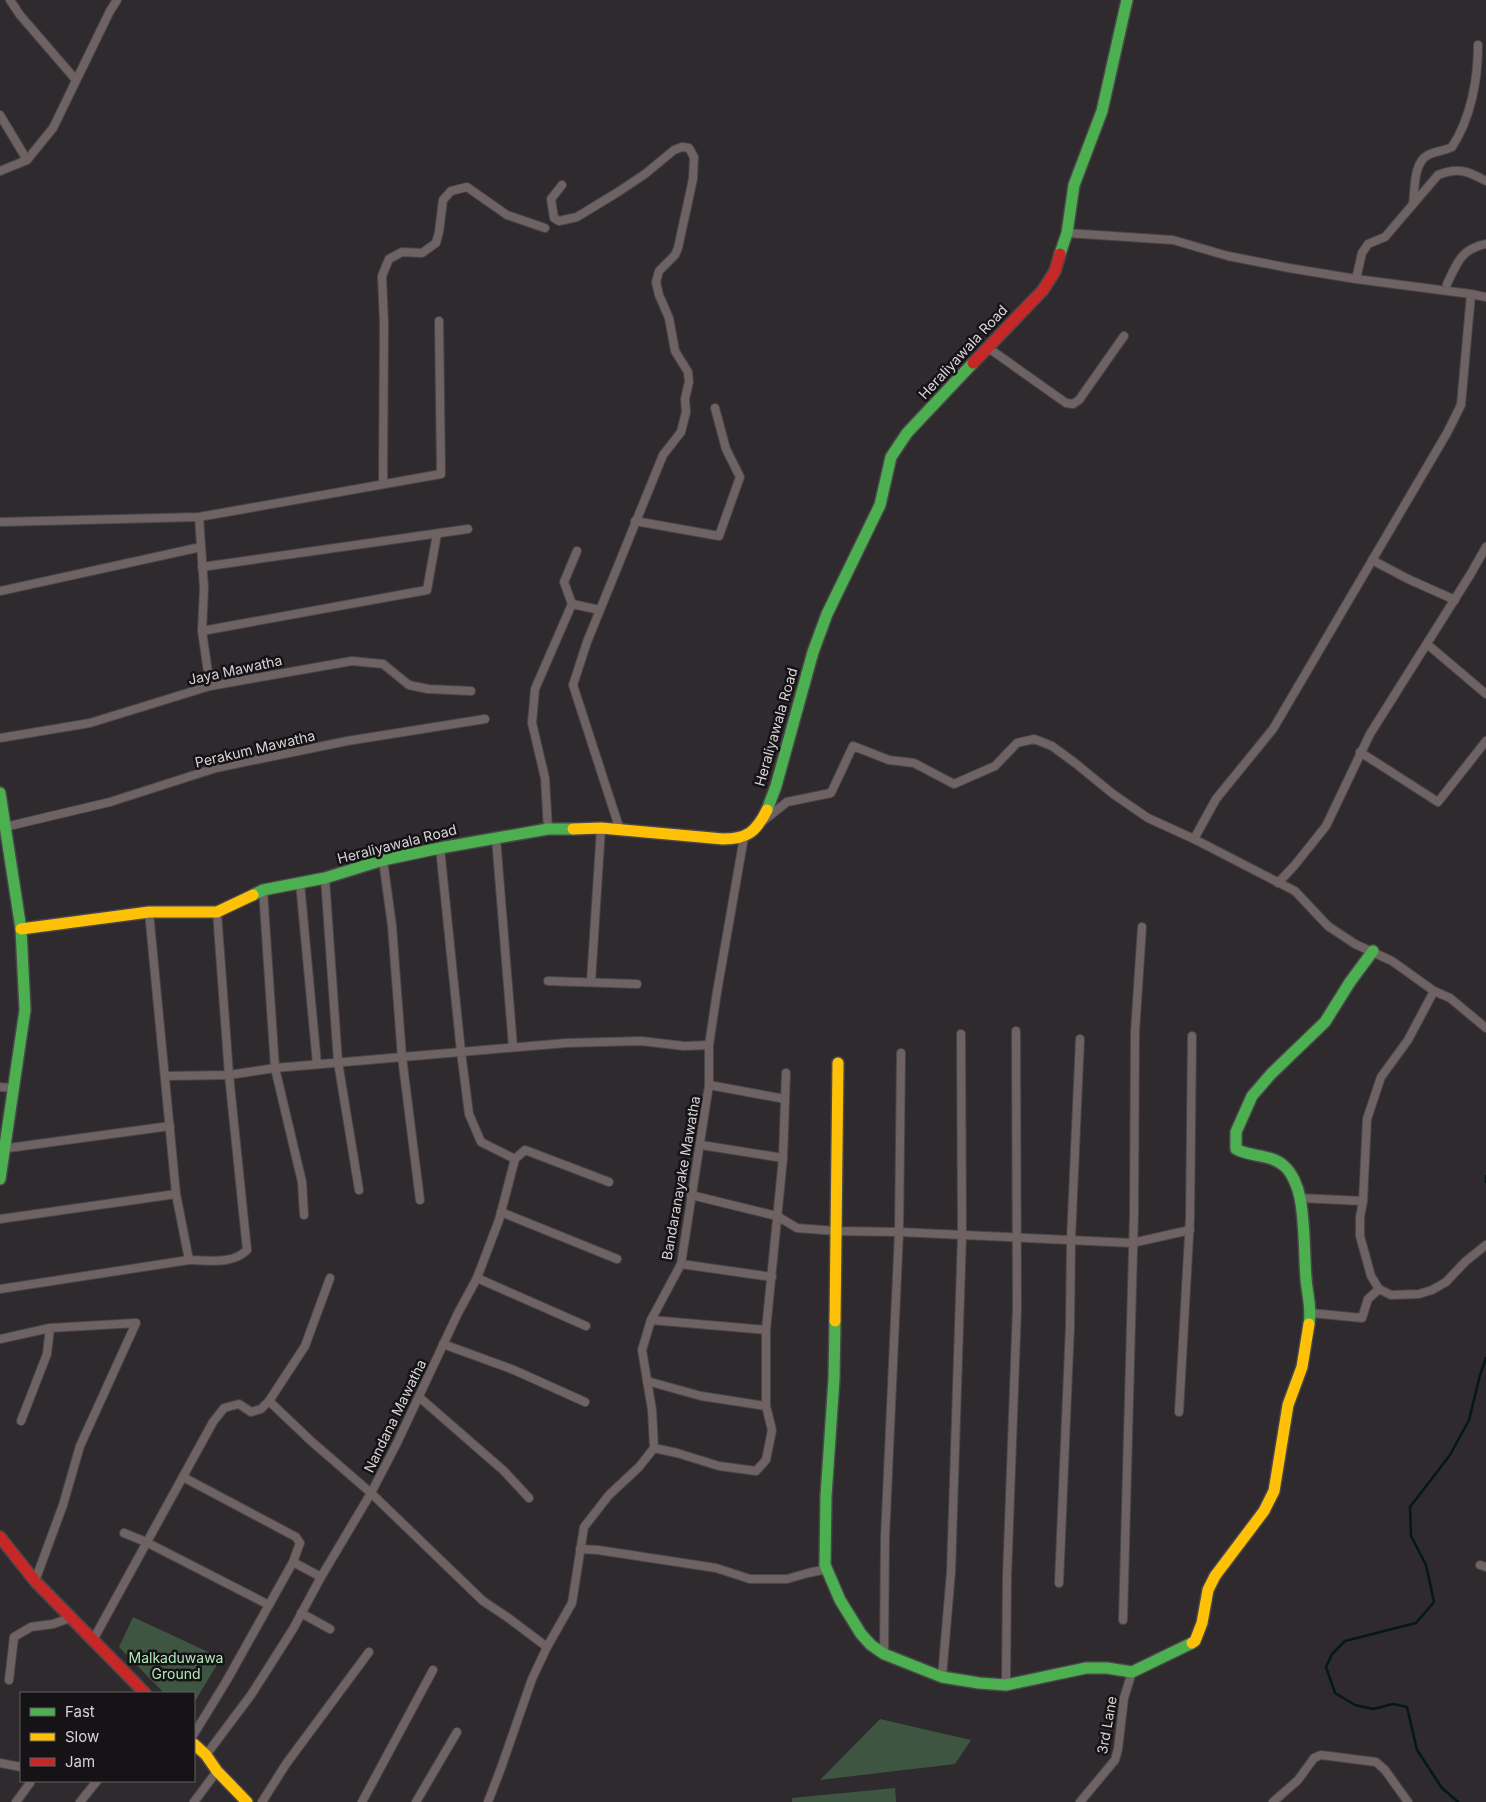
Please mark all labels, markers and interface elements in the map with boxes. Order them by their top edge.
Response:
street label: Heraliyawala Road [915,301,1011,402]
street label: Jaya Mawatha [186,651,284,688]
street label: Heraliyawala Road [750,666,801,788]
street label: Perakum Mawatha [193,726,317,771]
street label: Heraliyawala Road [335,820,458,867]
street label: Bandaranayake Mawatha [658,1094,703,1261]
street label: Nandana Mawatha [360,1356,429,1475]
park label: Malkaduwawa Ground [129,1649,223,1682]
legend [20,1692,195,1782]
street label: 3rd Lane [1093,1695,1120,1755]
text: Fast [65,1702,95,1721]
text: Slow [65,1727,99,1746]
text: Jam [65,1752,95,1771]

